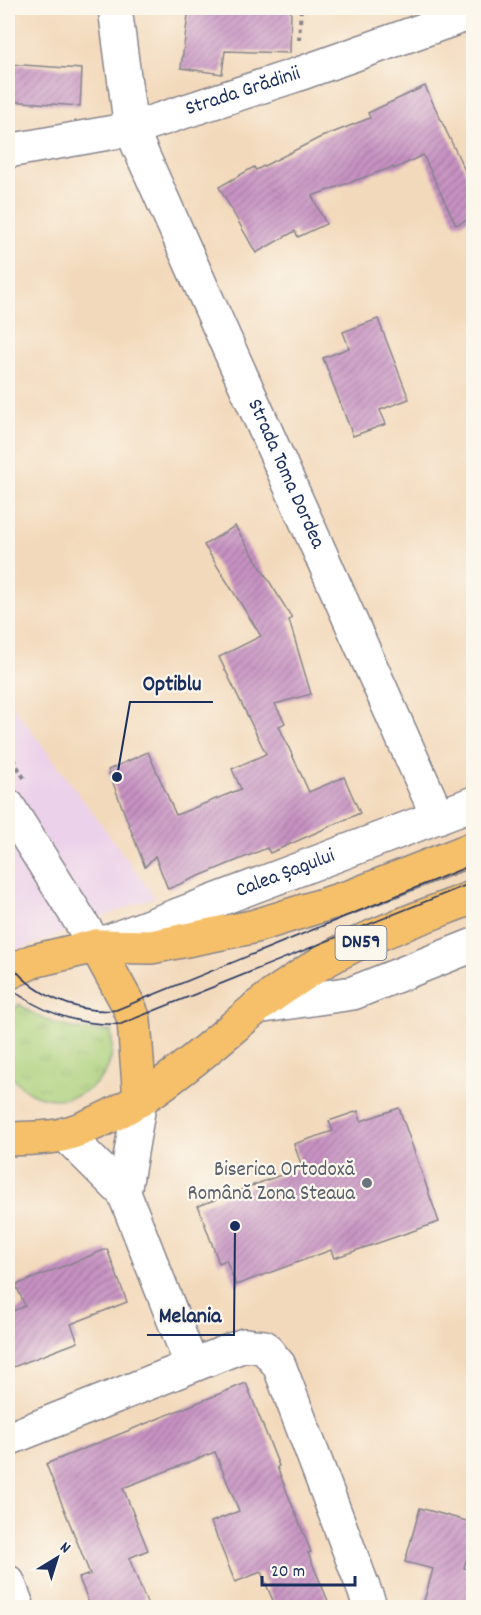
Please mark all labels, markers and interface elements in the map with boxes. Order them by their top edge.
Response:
street label: Strada Grădinii [182,59,305,125]
street label: Strada Toma Dordea [238,394,332,555]
callout: Optiblu [130,662,213,702]
text: Optiblu [142,670,202,701]
street label: Calea Șagului [232,842,340,907]
road number: DN59 [336,926,386,960]
place label: Biserica Ortodoxă Română Zona Steaua [188,1156,356,1210]
marker: Biserica Ortodoxă Română Zona Steaua [360,1176,374,1190]
callout: Melania [147,1295,234,1335]
text: Melania [159,1302,222,1333]
north arrow [27,1528,87,1588]
text: N [55,1537,75,1560]
scale bar [262,1549,355,1587]
text: 20 m [271,1560,305,1585]

